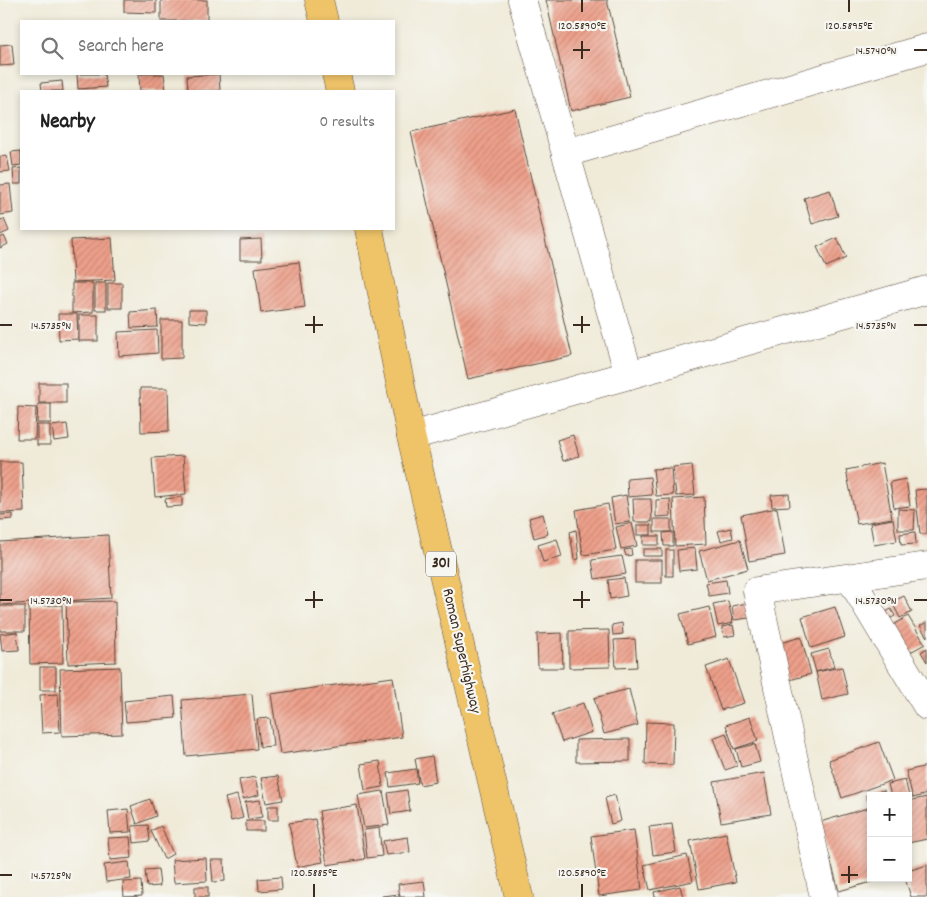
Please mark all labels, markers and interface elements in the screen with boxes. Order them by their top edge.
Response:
text: 120.5890°E [558,18,607,35]
text: 120.5895°E [825,18,873,35]
search box [20,20,395,75]
icon: search [38,34,66,62]
text: Search here [78,34,164,61]
text: 14.5740°N [855,43,897,60]
text: Nearby [40,108,95,138]
text: 0 results [320,111,375,134]
text: 14.5735°N [31,318,71,335]
text: 14.5735°N [856,318,896,335]
road number: 301 [426,552,456,576]
street label: Roman Superhighway [435,586,487,716]
text: 14.5730°N [30,593,72,610]
text: 14.5730°N [855,593,897,610]
map controls [867,792,912,882]
button: + [867,792,912,837]
button: − [867,837,912,882]
text: 120.5885°E [291,865,338,882]
text: 120.5890°E [558,865,607,882]
text: 14.5725°N [31,868,71,885]

